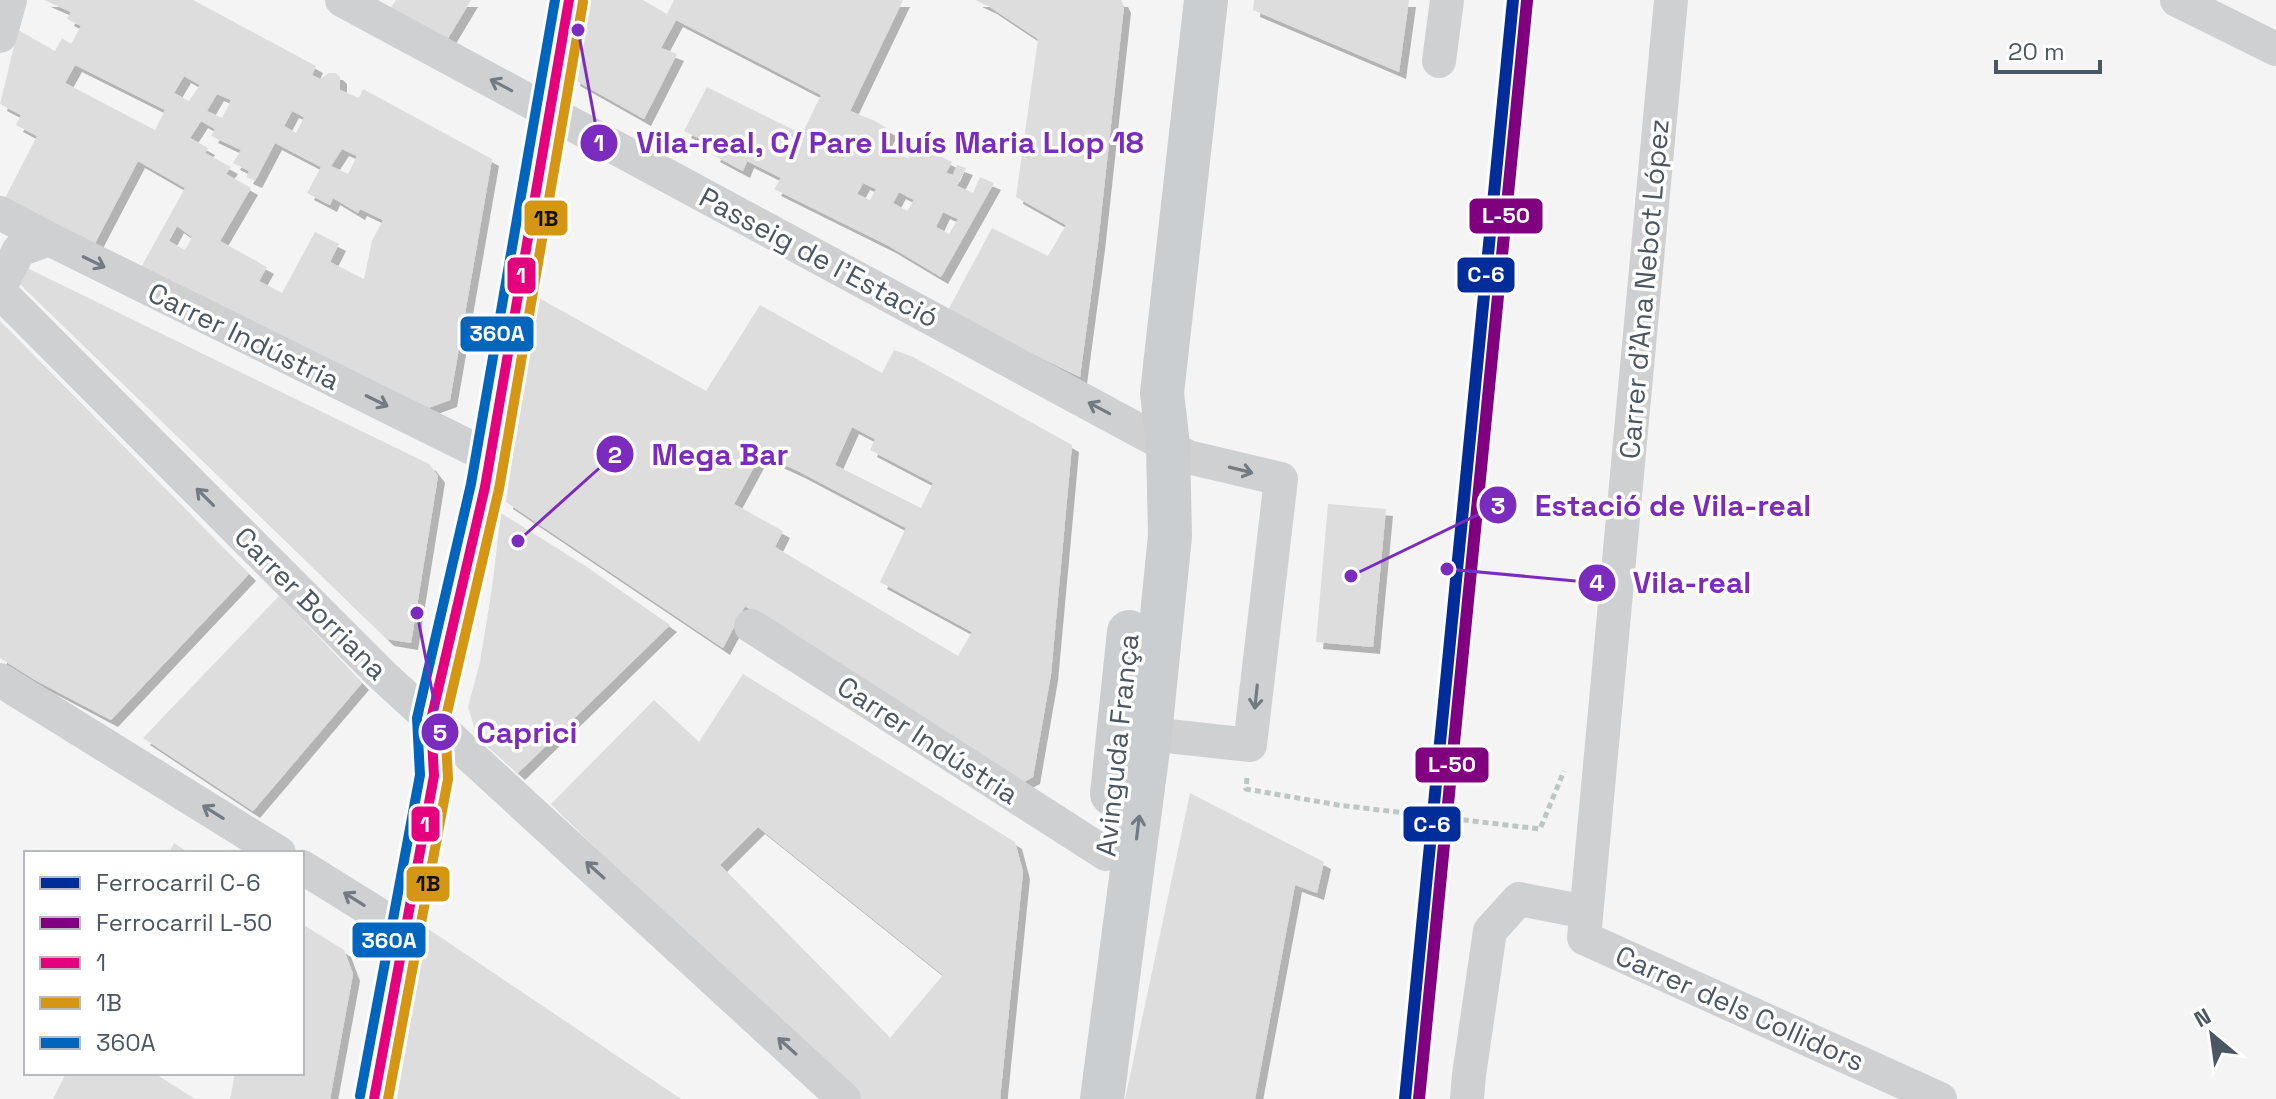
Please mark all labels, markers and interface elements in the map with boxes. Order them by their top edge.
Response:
scale bar [1996,24,2100,74]
text: 20 m [2008,36,2065,67]
one-way arrow [489,77,513,93]
callout: Vila-real, C/ Pare Lluís Maria Llop 18 [579,116,1160,170]
street label: Carrer d'Ana Nebot López [1611,118,1677,460]
text: Vila-real, C/ Pare Lluís Maria Llop 18 [636,123,1144,162]
text: 1 [594,127,604,158]
street label: Passeig de l'Estació [693,179,945,335]
line badge: L-50 [1468,197,1544,235]
line badge: 1B [523,199,569,237]
text: L-50 [1482,201,1530,229]
text: 1B [534,204,558,232]
one-way arrow [81,255,105,270]
line badge: 1 [506,256,537,295]
line badge: C-6 [1456,256,1516,294]
text: C-6 [1467,260,1505,288]
text: 1 [516,261,526,289]
street label: Carrer Indústria [142,274,346,398]
line badge: 360A [459,315,535,353]
text: 360A [469,319,525,347]
one-way arrow [365,394,389,410]
one-way arrow [1088,400,1111,416]
callout: Mega Bar [595,427,804,481]
text: Mega Bar [651,435,789,474]
text: 2 [608,439,622,470]
one-way arrow [1228,463,1254,478]
callout: Estació de Vila-real [1478,478,1827,532]
text: Estació de Vila-real [1535,486,1811,525]
one-way arrow [195,487,214,507]
text: 3 [1491,490,1505,521]
street label: Carrer Borriana [227,519,395,687]
callout: Vila-real [1577,556,1768,610]
text: Vila-real [1633,563,1751,602]
text: 4 [1589,567,1605,598]
street label: Avinguda França [1087,632,1147,858]
street label: Carrer Indústria [831,668,1025,812]
one-way arrow [1248,683,1263,710]
callout: Caprici [420,705,594,759]
text: Caprici [476,713,578,752]
text: 5 [433,717,447,748]
line badge: L-50 [1414,746,1490,784]
text: L-50 [1428,750,1476,778]
one-way arrow [202,804,225,820]
line badge: 1 [410,805,441,843]
line badge: C-6 [1402,805,1462,843]
text: 1 [420,810,430,838]
text: C-6 [1413,810,1451,838]
one-way arrow [1130,814,1145,841]
legend [24,851,304,1075]
one-way arrow [585,862,605,880]
line badge: 1B [405,865,451,903]
text: Ferrocarril C-6 [96,867,261,898]
text: 1B [416,869,440,897]
one-way arrow [343,891,365,907]
text: Ferrocarril L-50 [96,907,272,938]
line badge: 360A [351,921,427,959]
text: 360A [361,926,417,954]
street label: Carrer dels Collidors [1610,937,1870,1079]
text: 1 [96,947,106,978]
text: 1B [96,987,122,1018]
north arrow [2172,995,2252,1075]
text: N [2189,1002,2216,1033]
text: 360A [96,1027,156,1058]
one-way arrow [777,1037,797,1055]

